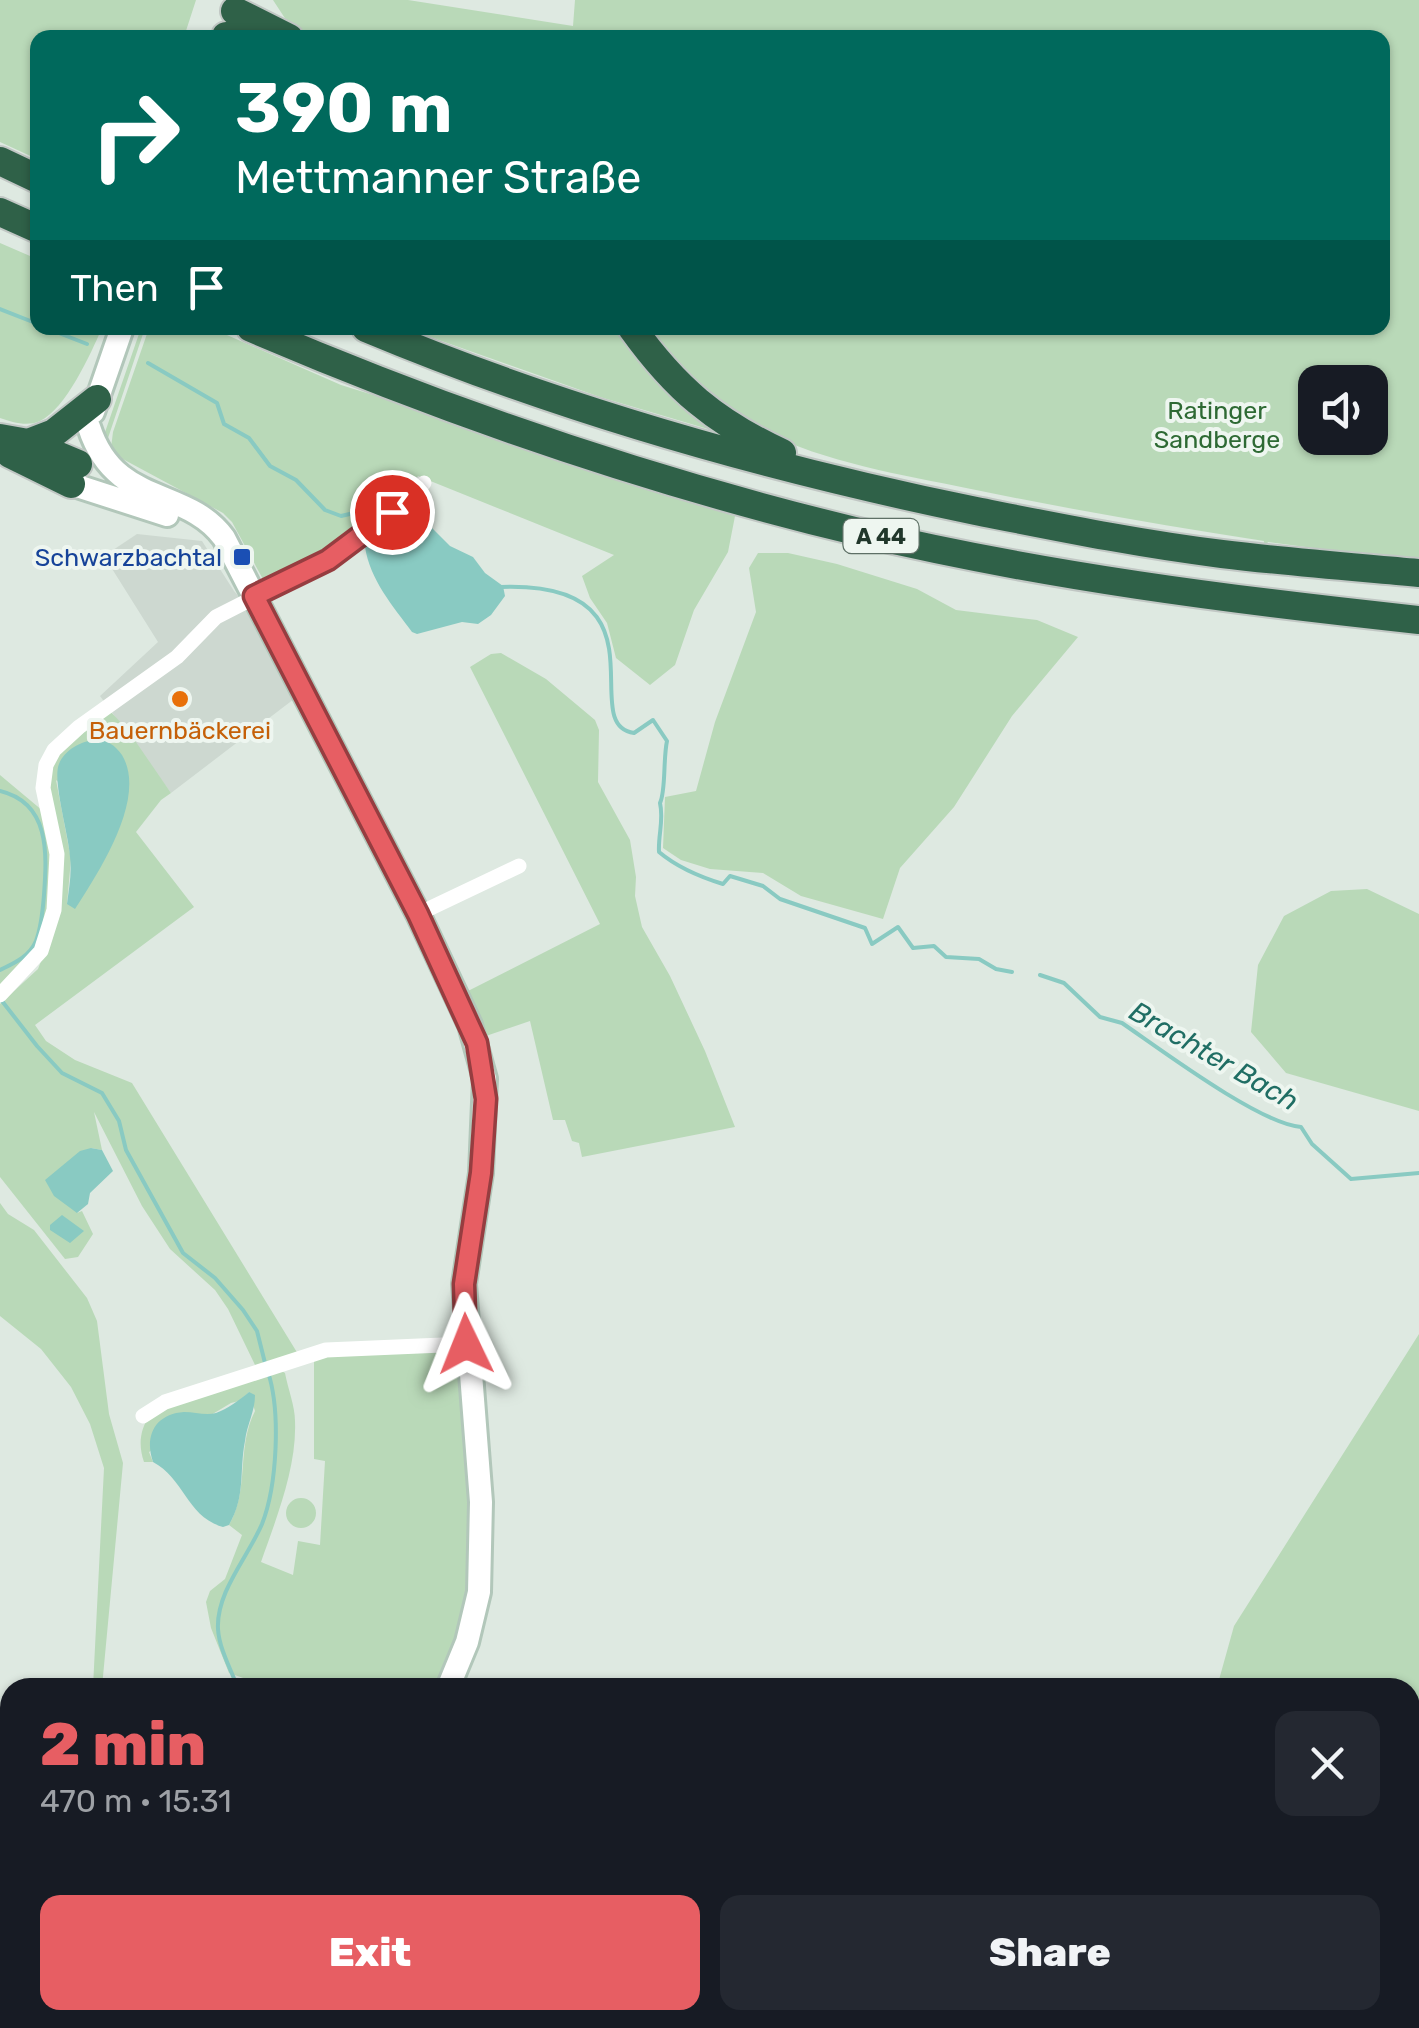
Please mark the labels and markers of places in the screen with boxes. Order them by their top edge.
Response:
pin [350,470,435,555]
place label: Schwarzbachtal [35,543,222,572]
marker: Schwarzbachtal [231,546,253,568]
marker: Bauernbäckerei [169,688,191,710]
place label: Bauernbäckerei [89,716,271,745]

